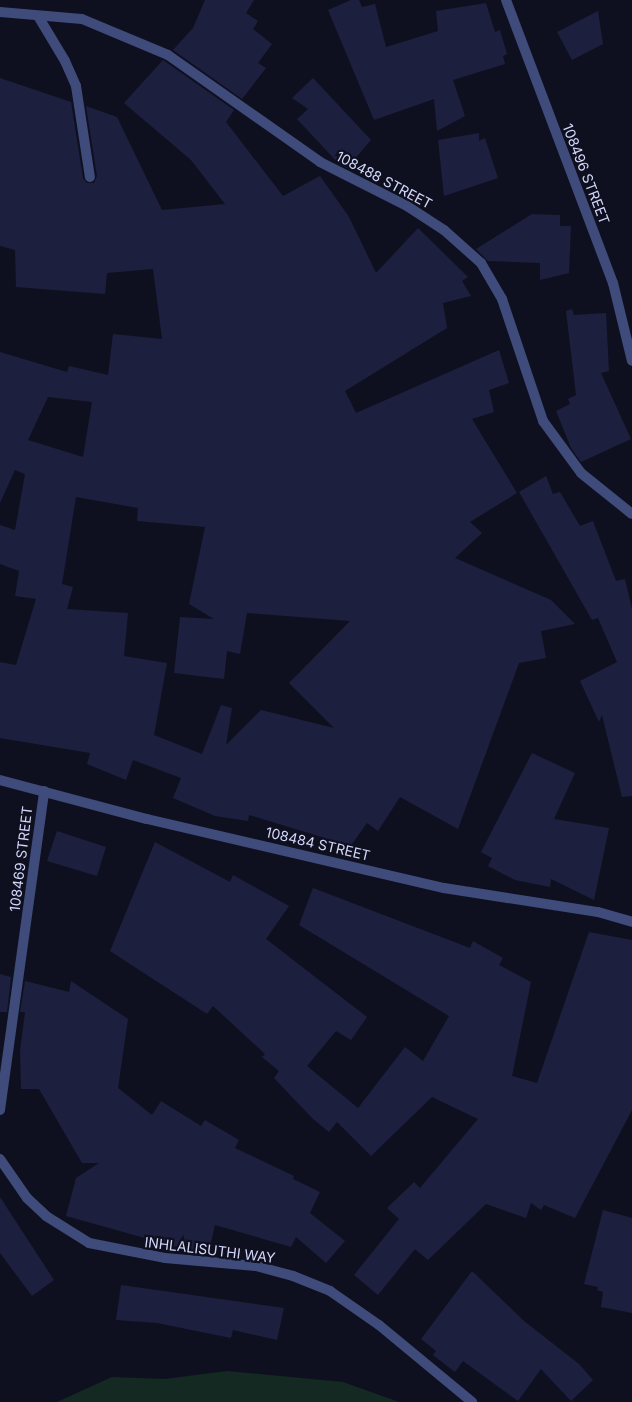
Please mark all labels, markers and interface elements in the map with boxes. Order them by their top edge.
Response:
street label: 108496 STREET [559,121,613,227]
street label: 108488 STREET [333,148,435,212]
street label: 108469 STREET [6,805,36,913]
street label: 108484 STREET [264,824,372,864]
street label: INHLALISUTHI WAY [144,1234,276,1266]

